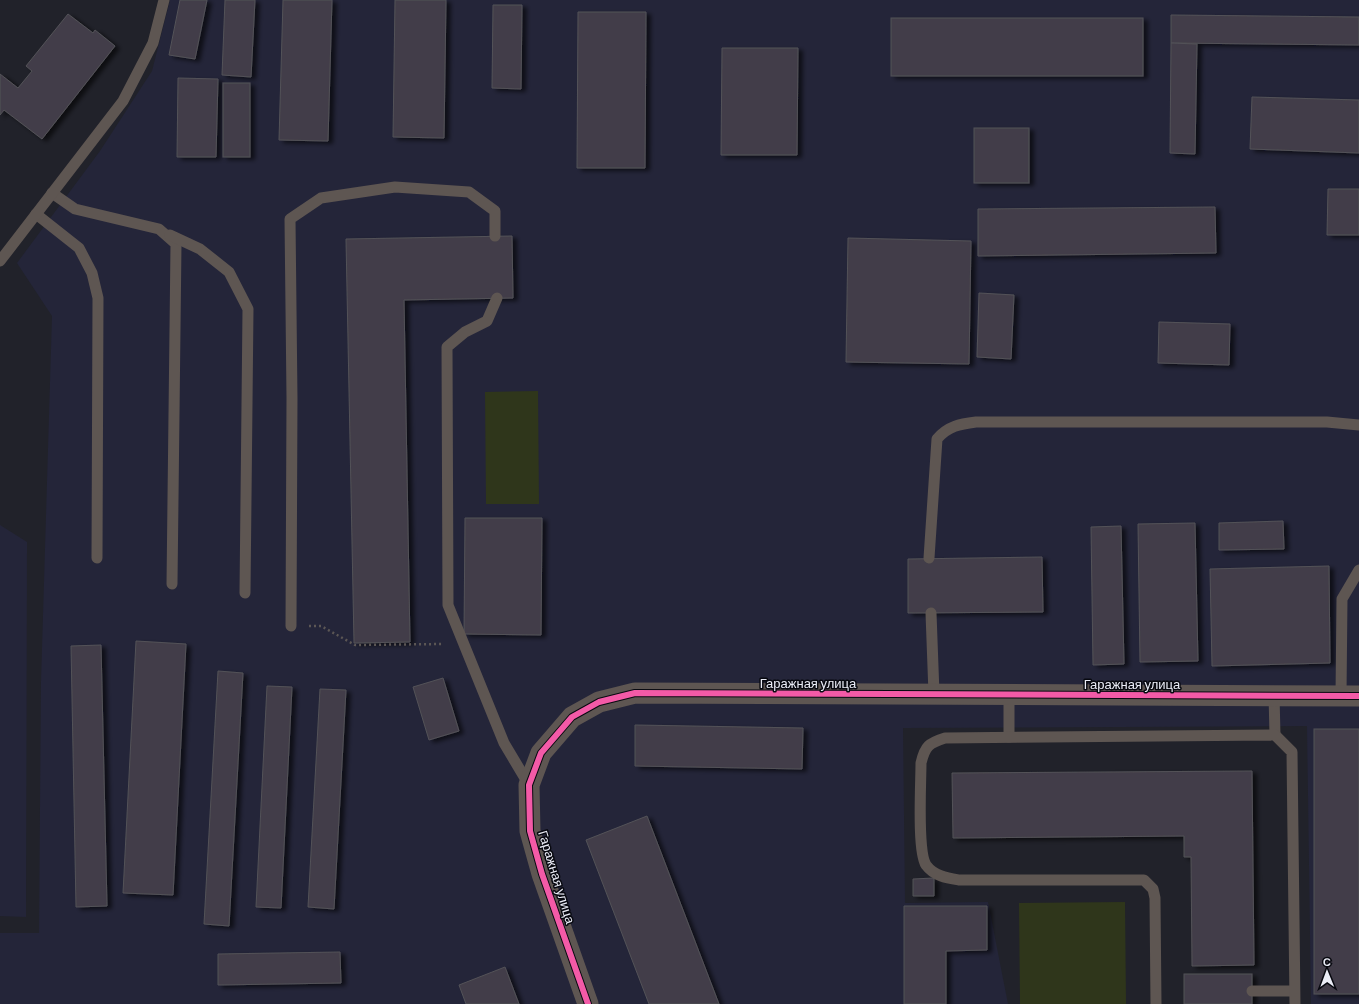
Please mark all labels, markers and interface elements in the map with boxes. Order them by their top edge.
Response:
street label: Гаражная улица [760,675,857,691]
street label: Гаражная улица [1084,676,1181,692]
street label: Гаражная улица [535,829,579,926]
north arrow [1307,952,1347,992]
text: С [1323,955,1331,968]

